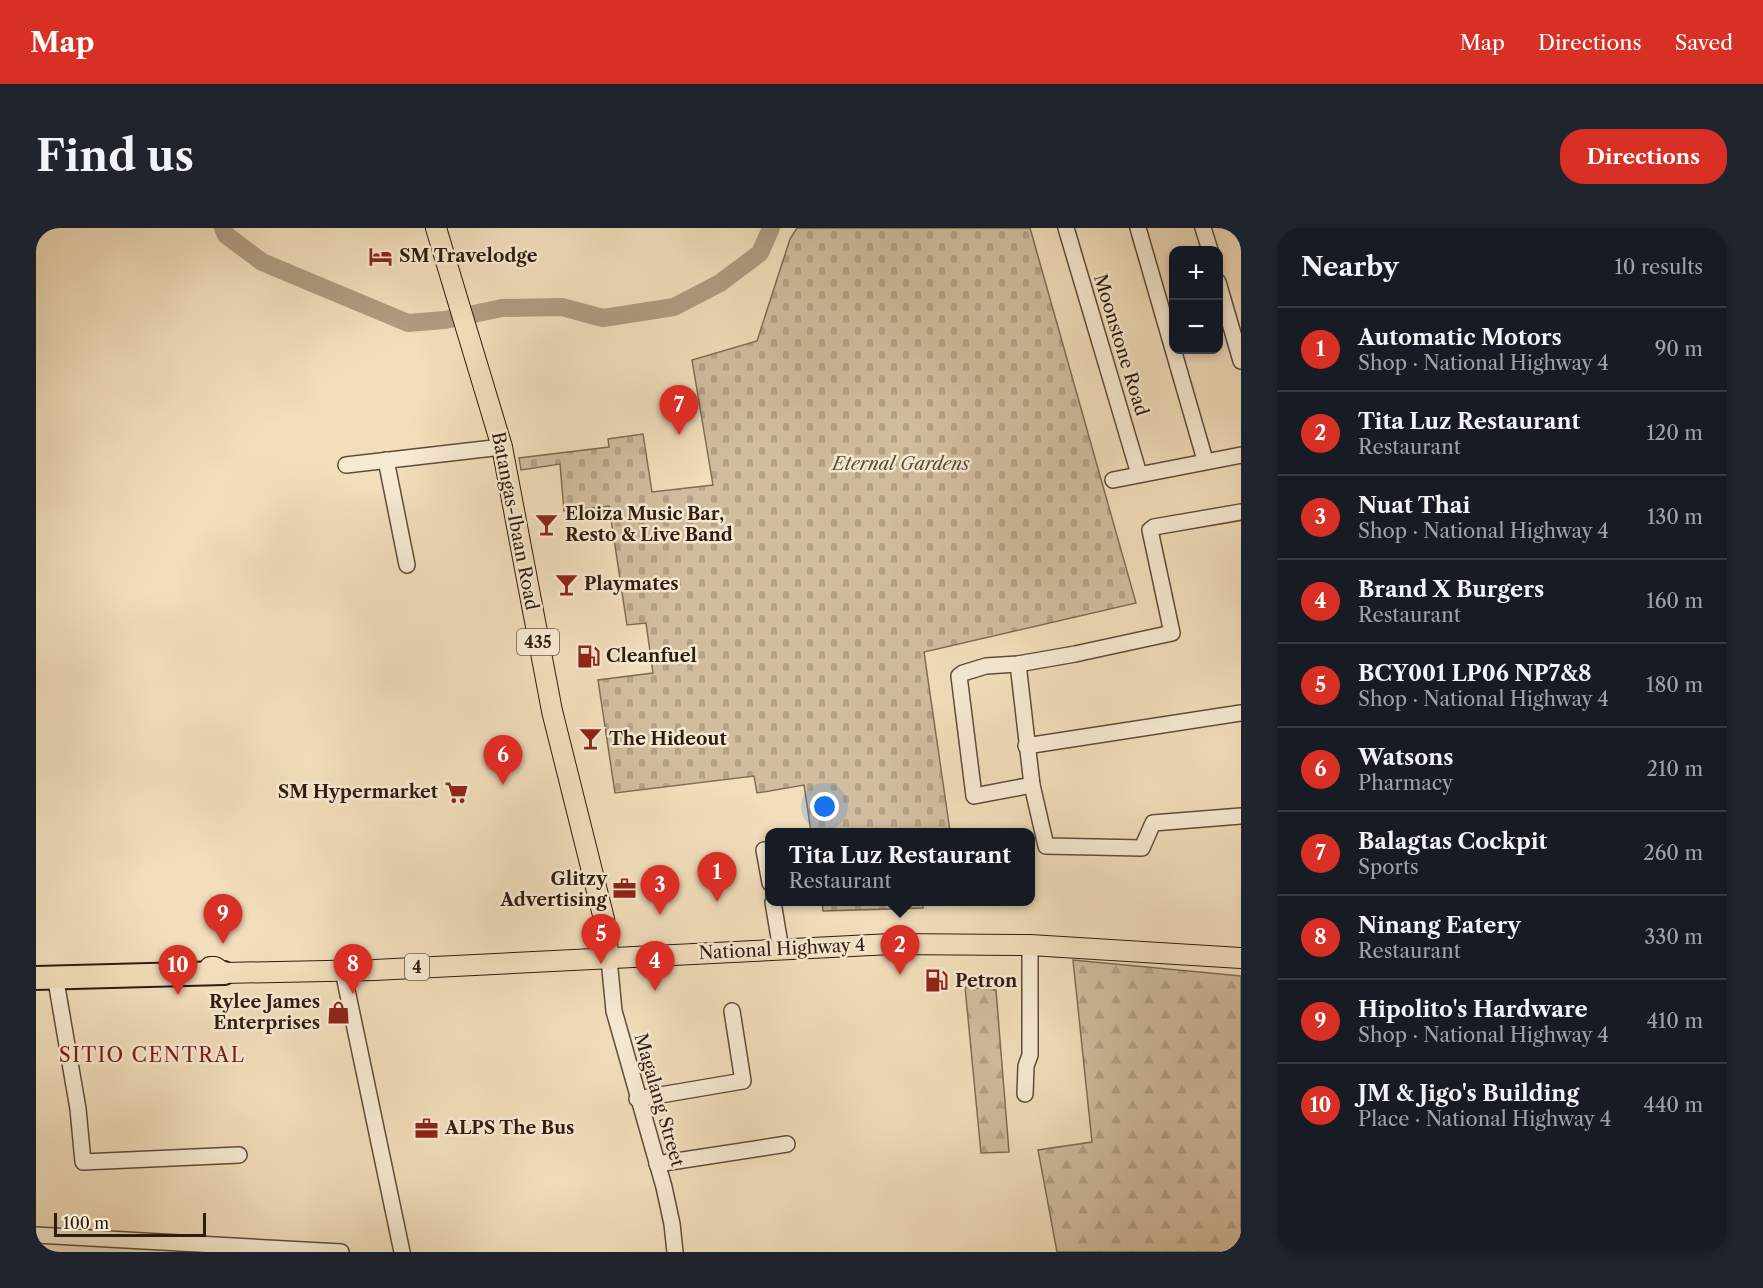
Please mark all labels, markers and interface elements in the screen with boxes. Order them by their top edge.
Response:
text: Map [30,25,94,59]
text: Map [1460,30,1505,55]
text: Directions [1538,30,1642,55]
text: Saved [1675,30,1733,55]
button: Directions [1560,129,1727,184]
text: Find us [36,130,194,182]
hotel icon: SM Travelodge [368,243,394,269]
place label: SM Travelodge [399,245,538,267]
map controls [1169,246,1223,354]
button: + [1169,246,1223,300]
text: Nearby [1301,251,1399,283]
text: 10 results [1614,255,1703,279]
street label: Moonstone Road [1089,272,1153,418]
button: − [1169,300,1223,354]
text: Automatic Motors [1358,324,1562,351]
text: 1 [1316,337,1325,361]
text: 90 m [1655,337,1703,361]
text: Shop · National Highway 4 [1358,351,1609,375]
pin: 7 [660,386,698,435]
text: Tita Luz Restaurant [1358,408,1580,435]
text: 2 [1315,421,1326,445]
text: 120 m [1646,421,1703,445]
street label: Batangas-Ibaan Road [487,430,543,612]
text: Restaurant [1358,435,1461,459]
park label: Eternal Gardens [830,453,970,475]
text: Nuat Thai [1358,492,1470,519]
place label: Eloiza Music Bar, Resto & Live Band [565,503,733,546]
text: 3 [1315,505,1326,529]
text: 130 m [1647,505,1703,529]
bar icon: Eloiza Music Bar, Resto & Live Band [534,511,560,537]
text: Shop · National Highway 4 [1358,519,1609,543]
bar icon: Playmates [553,571,579,597]
place label: Playmates [584,573,679,595]
text: Brand X Burgers [1358,576,1544,603]
text: 4 [1315,589,1326,613]
text: 160 m [1646,589,1703,613]
text: Restaurant [1358,603,1461,627]
road number: 435 [517,629,559,655]
fuel station icon: Cleanfuel [575,643,601,669]
place label: Cleanfuel [606,645,697,667]
text: BCY001 LP06 NP7&8 [1358,660,1592,687]
text: 5 [1315,673,1326,697]
text: 180 m [1646,673,1703,697]
text: Shop · National Highway 4 [1358,687,1609,711]
bar icon: The Hideout [578,726,604,752]
place label: The Hideout [609,728,727,750]
pin: 6 [484,736,522,785]
text: Watsons [1358,744,1453,771]
text: 6 [1315,757,1326,781]
text: 210 m [1646,757,1703,781]
text: Pharmacy [1358,771,1453,795]
supermarket icon: SM Hypermarket [443,779,469,805]
place label: SM Hypermarket [278,781,439,803]
your location [810,792,839,821]
popup [765,828,1035,906]
text: Balagtas Cockpit [1358,828,1547,855]
text: 7 [1315,841,1326,865]
text: 260 m [1643,841,1703,865]
text: Tita Luz Restaurant [789,842,1011,869]
pin: 1 [698,852,736,902]
text: Sports [1358,855,1419,879]
pin: 3 [640,866,680,915]
place label: Glitzy Advertising [499,868,608,911]
text: Restaurant [789,869,892,893]
office icon: Glitzy Advertising [612,876,638,902]
pin: 9 [204,894,243,944]
text: Ninang Eatery [1358,912,1521,939]
pin: 5 [582,914,620,964]
text: 8 [1314,925,1327,949]
text: 330 m [1644,925,1703,949]
pin: 2 [880,926,920,975]
street label: National Highway 4 [698,934,866,964]
text: Restaurant [1358,939,1461,963]
pin: 4 [636,942,674,991]
pin: 8 [334,944,372,994]
pin: 10 [158,946,198,995]
road number: 4 [405,954,429,980]
fuel station icon: Petron [924,968,950,994]
place label: Petron [955,970,1018,992]
place label: Rylee James Enterprises [209,991,320,1034]
text: Hipolito's Hardware [1358,996,1588,1023]
shop icon: Rylee James Enterprises [325,999,351,1025]
text: 9 [1315,1009,1326,1033]
text: 410 m [1646,1009,1703,1033]
text: Shop · National Highway 4 [1358,1023,1609,1047]
street label: Magalang Street [629,1031,689,1170]
district label: SITIO CENTRAL [59,1043,245,1067]
text: JM & Jigo's Building [1358,1080,1579,1107]
text: 10 [1310,1093,1331,1117]
text: 440 m [1643,1093,1703,1117]
text: Place · National Highway 4 [1358,1107,1611,1131]
office icon: ALPS The Bus [414,1115,440,1141]
place label: ALPS The Bus [444,1117,574,1139]
scale bar [54,1210,206,1238]
text: 100 m [63,1213,109,1233]

